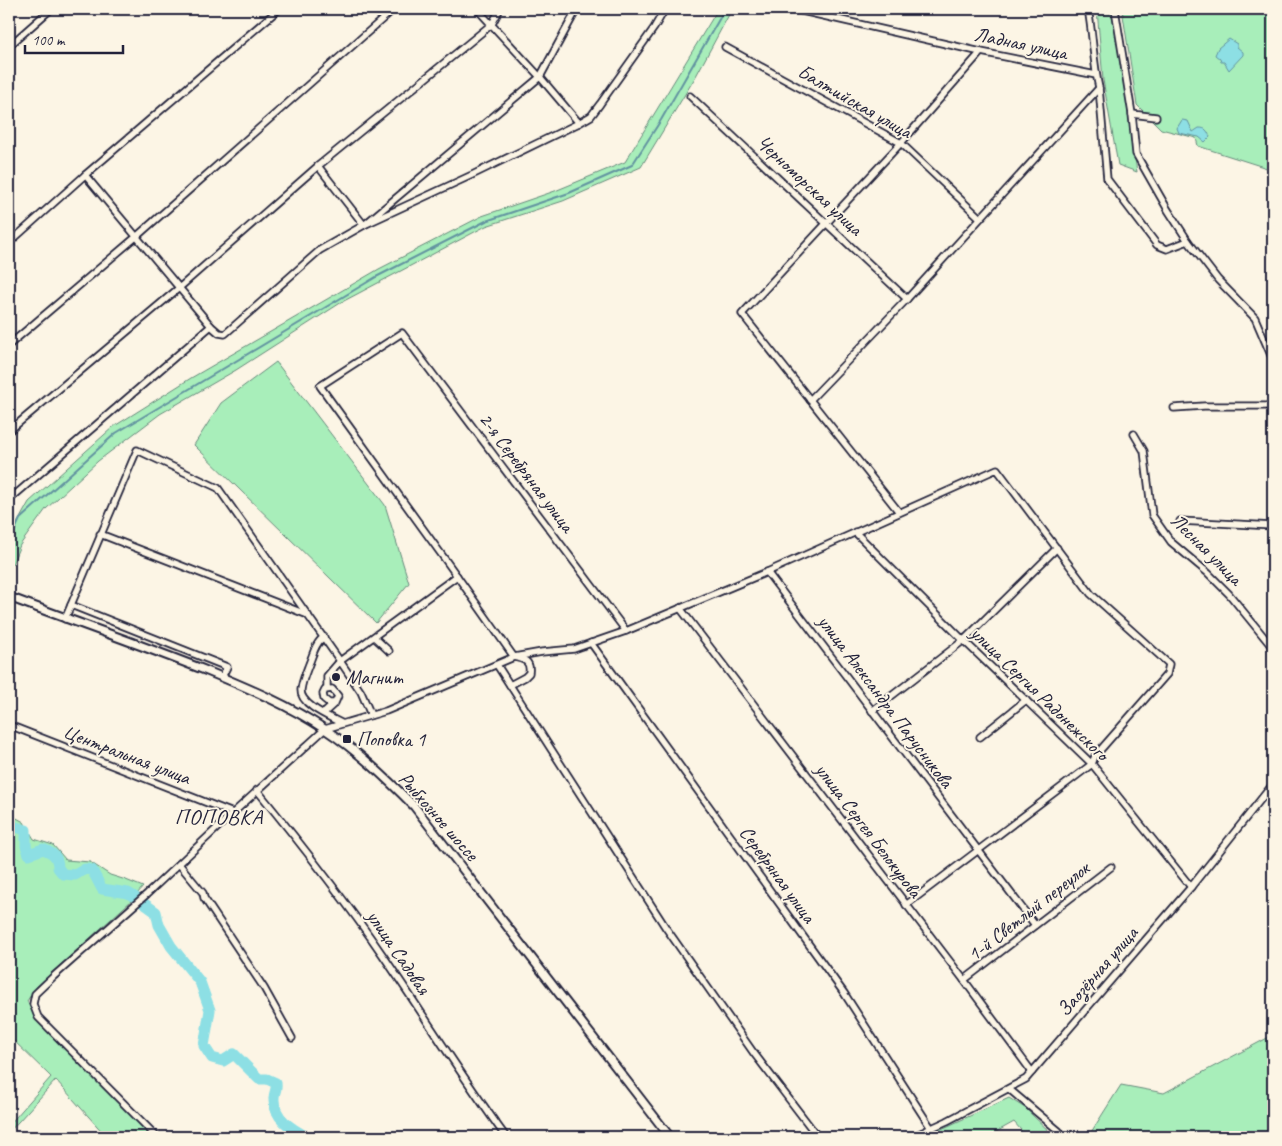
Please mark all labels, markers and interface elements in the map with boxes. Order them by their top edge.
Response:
street label: Ладная улица [972,21,1071,66]
scale bar [25,22,122,54]
text: 100 m [32,31,66,50]
street label: Балтийская улица [793,59,918,145]
street label: Черноморская улица [751,130,869,242]
street label: 2-я Серебряная улица [473,407,581,539]
street label: Лесная улица [1165,508,1249,592]
street label: улица Александра Парусникова [812,609,960,794]
street label: улица Сергия Радонежского [964,620,1116,767]
place label: Магнит [346,665,404,690]
marker: Магнит [330,671,342,683]
street label: Центральная улица [60,719,195,791]
place label: Поповка 1 [357,727,426,752]
marker: Поповка 1 [341,733,353,745]
street label: улица Сергея Белокурова [809,757,929,904]
street label: Рыбхозное шоссе [393,767,485,867]
district label: ПОПОВКА [175,803,263,831]
street label: Серебряная улица [734,821,822,929]
street label: 1-й Светлый переулок [962,855,1096,967]
street label: улица Садовая [361,904,436,1000]
street label: Заозёрная улица [1052,920,1145,1022]

